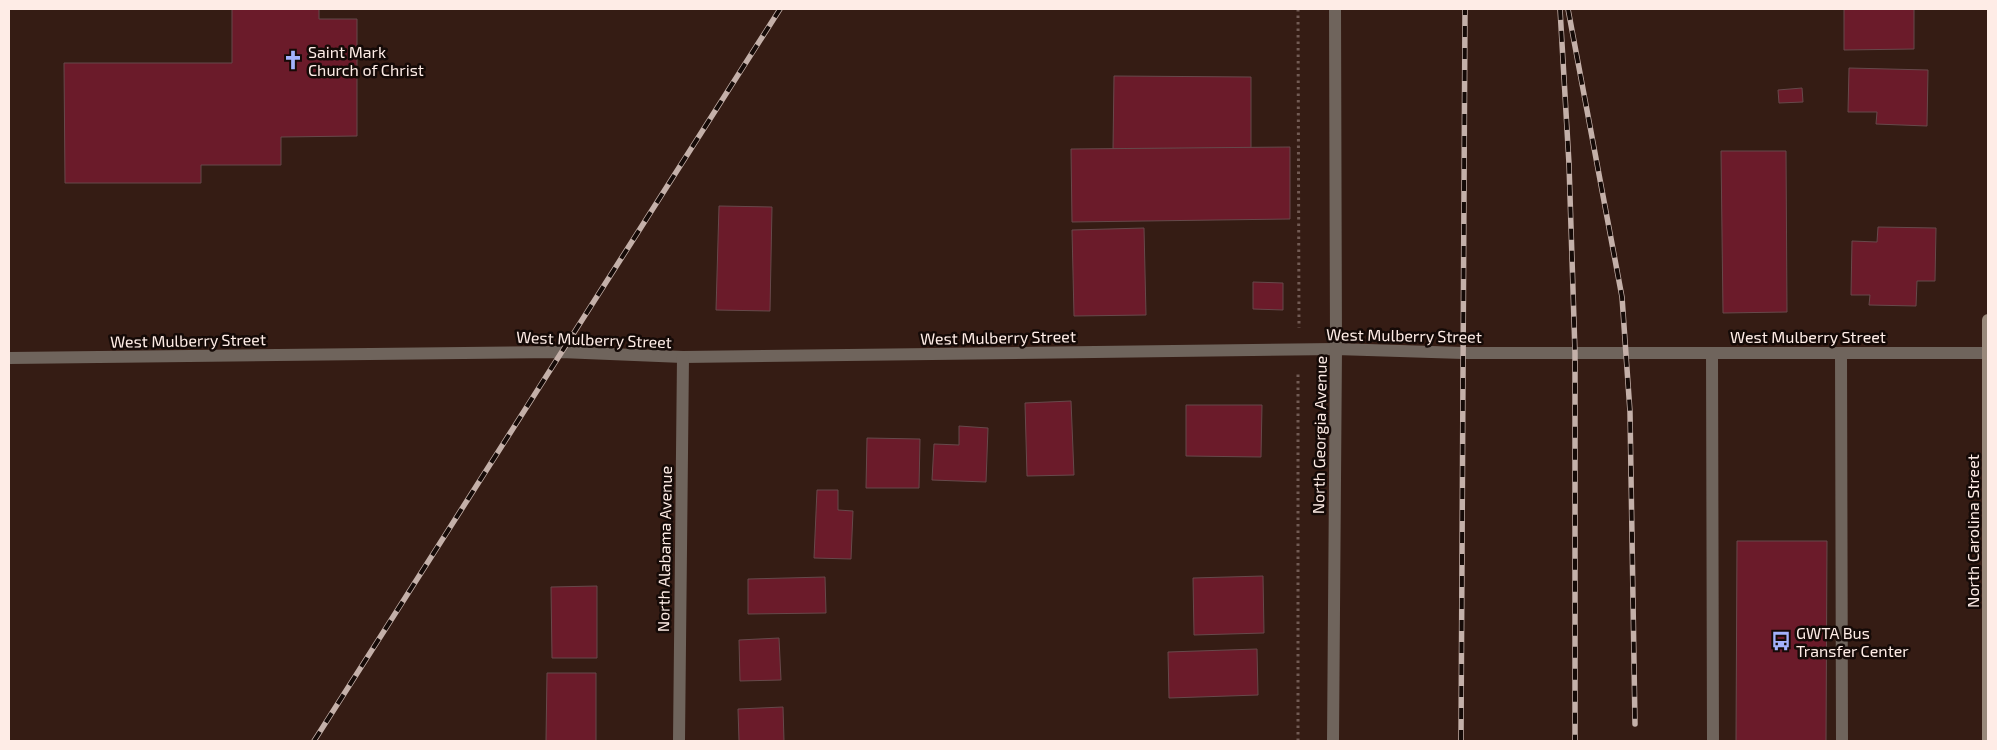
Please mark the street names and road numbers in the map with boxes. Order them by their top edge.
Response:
street label: West Mulberry Street [1326,324,1482,346]
street label: West Mulberry Street [920,326,1076,348]
street label: West Mulberry Street [516,327,672,351]
street label: West Mulberry Street [1730,327,1886,346]
street label: West Mulberry Street [110,329,266,351]
street label: North Georgia Avenue [1308,356,1330,514]
street label: North Carolina Street [1963,454,1982,608]
street label: North Alabama Avenue [653,466,675,632]

